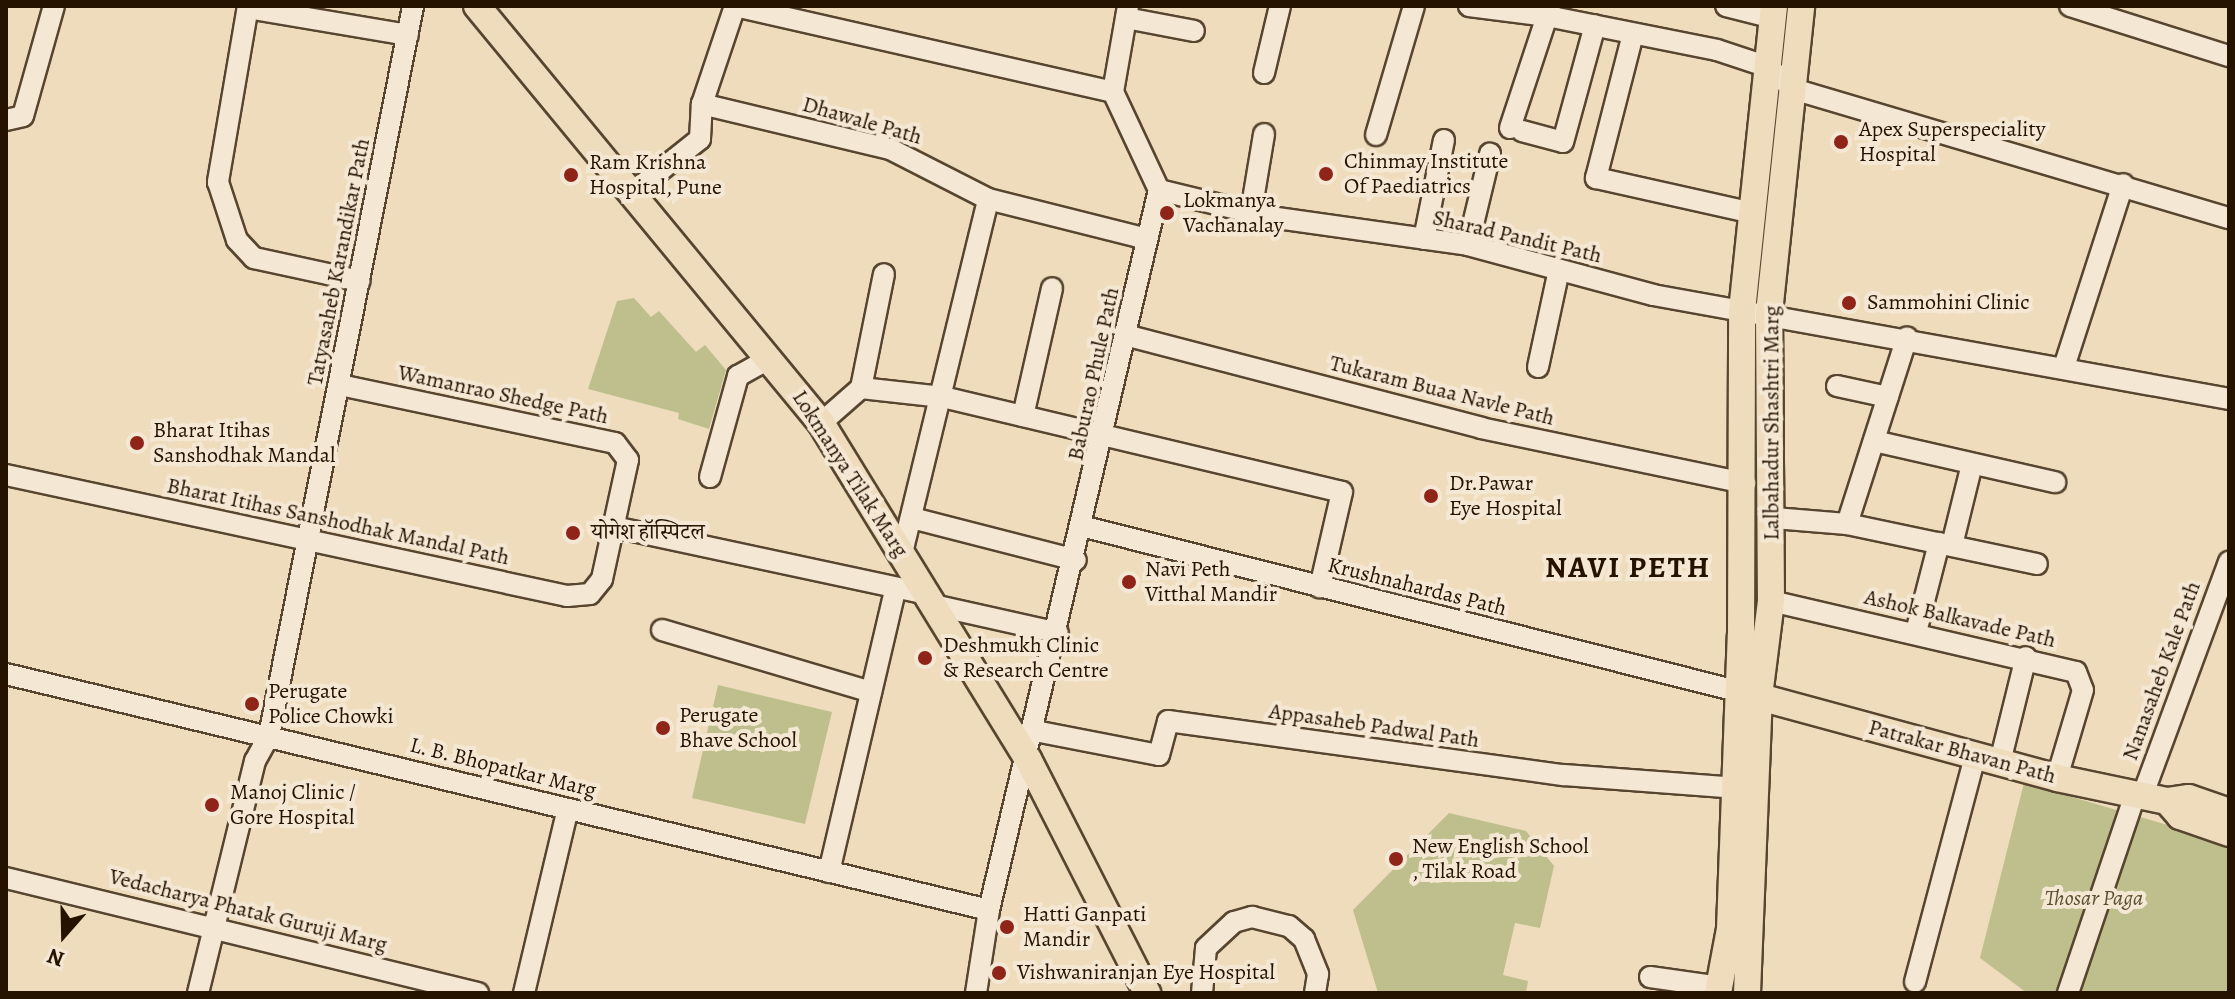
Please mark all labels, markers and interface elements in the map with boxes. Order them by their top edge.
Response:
street label: Dhawale Path [799,91,925,151]
place label: Apex Superspeciality Hospital [1859,116,2045,168]
marker: Apex Superspeciality Hospital [1830,131,1852,153]
street label: Tatyasaheb Karandikar Path [302,136,376,388]
place label: Chinmay Institute Of Paediatrics [1344,148,1508,200]
place label: Ram Krishna Hospital, Pune [589,149,722,200]
marker: Chinmay Institute Of Paediatrics [1315,163,1337,185]
marker: Ram Krishna Hospital, Pune [560,164,582,186]
place label: Lokmanya Vachanalay [1183,187,1284,238]
marker: Lokmanya Vachanalay [1158,204,1176,222]
street label: Sharad Pandit Path [1430,205,1604,269]
street label: Baburao Phule Path [1063,285,1125,463]
place label: Sammohini Clinic [1867,290,2030,316]
marker: Sammohini Clinic [1838,292,1860,314]
street label: Lalbahadur Shashtri Marg [1759,305,1785,541]
street label: Tukaram Buaa Navle Path [1327,350,1557,432]
street label: Wamanrao Shedge Path [395,360,611,430]
street label: Lokmanya Tilak Marg [786,386,914,562]
place label: Bharat Itihas Sanshodhak Mandal [153,417,335,468]
marker: Bharat Itihas Sanshodhak Mandal [128,434,146,452]
place label: Dr.Pawar Eye Hospital [1449,470,1562,522]
street label: Bharat Itihas Sanshodhak Mandal Path [164,473,512,571]
marker: Dr.Pawar Eye Hospital [1420,485,1442,507]
place label: योगेश हॉस्पिटल [591,520,705,546]
marker: योगेश हॉस्पिटल [562,522,584,544]
district label: NAVI PETH [1545,549,1711,585]
street label: Krushnahardas Path [1325,552,1509,622]
place label: Navi Peth Vitthal Mandir [1145,556,1277,608]
marker: Navi Peth Vitthal Mandir [1120,573,1138,591]
street label: Nanasaheb Kale Path [2117,578,2207,764]
street label: Ashok Balkavade Path [1862,584,2058,654]
place label: Deshmukh Clinic & Research Centre [943,632,1109,684]
marker: Deshmukh Clinic & Research Centre [914,647,936,669]
place label: Perugate Police Chowki [268,678,394,730]
marker: Perugate Police Chowki [243,695,261,713]
street label: Appasaheb Padwal Path [1267,698,1481,754]
place label: Perugate Bhave School [679,702,797,754]
street label: Patrakar Bhavan Path [1865,714,2059,790]
marker: Perugate Bhave School [654,719,672,737]
street label: L. B. Bhopatkar Marg [407,732,599,804]
place label: Manoj Clinic / Gore Hospital [230,779,356,830]
marker: Manoj Clinic / Gore Hospital [201,794,223,816]
place label: New English School , Tilak Road [1412,833,1589,884]
marker: New English School , Tilak Road [1387,850,1405,868]
street label: Vedacharya Phatak Guruji Marg [106,864,390,958]
park label: Thosar Paga [2045,886,2143,912]
north arrow [24,895,104,975]
place label: Hatti Ganpati Mandir [1023,901,1147,952]
marker: Hatti Ganpati Mandir [998,918,1016,936]
text: N [43,941,68,974]
place label: Vishwaniranjan Eye Hospital [1017,960,1275,986]
marker: Vishwaniranjan Eye Hospital [988,962,1010,984]

